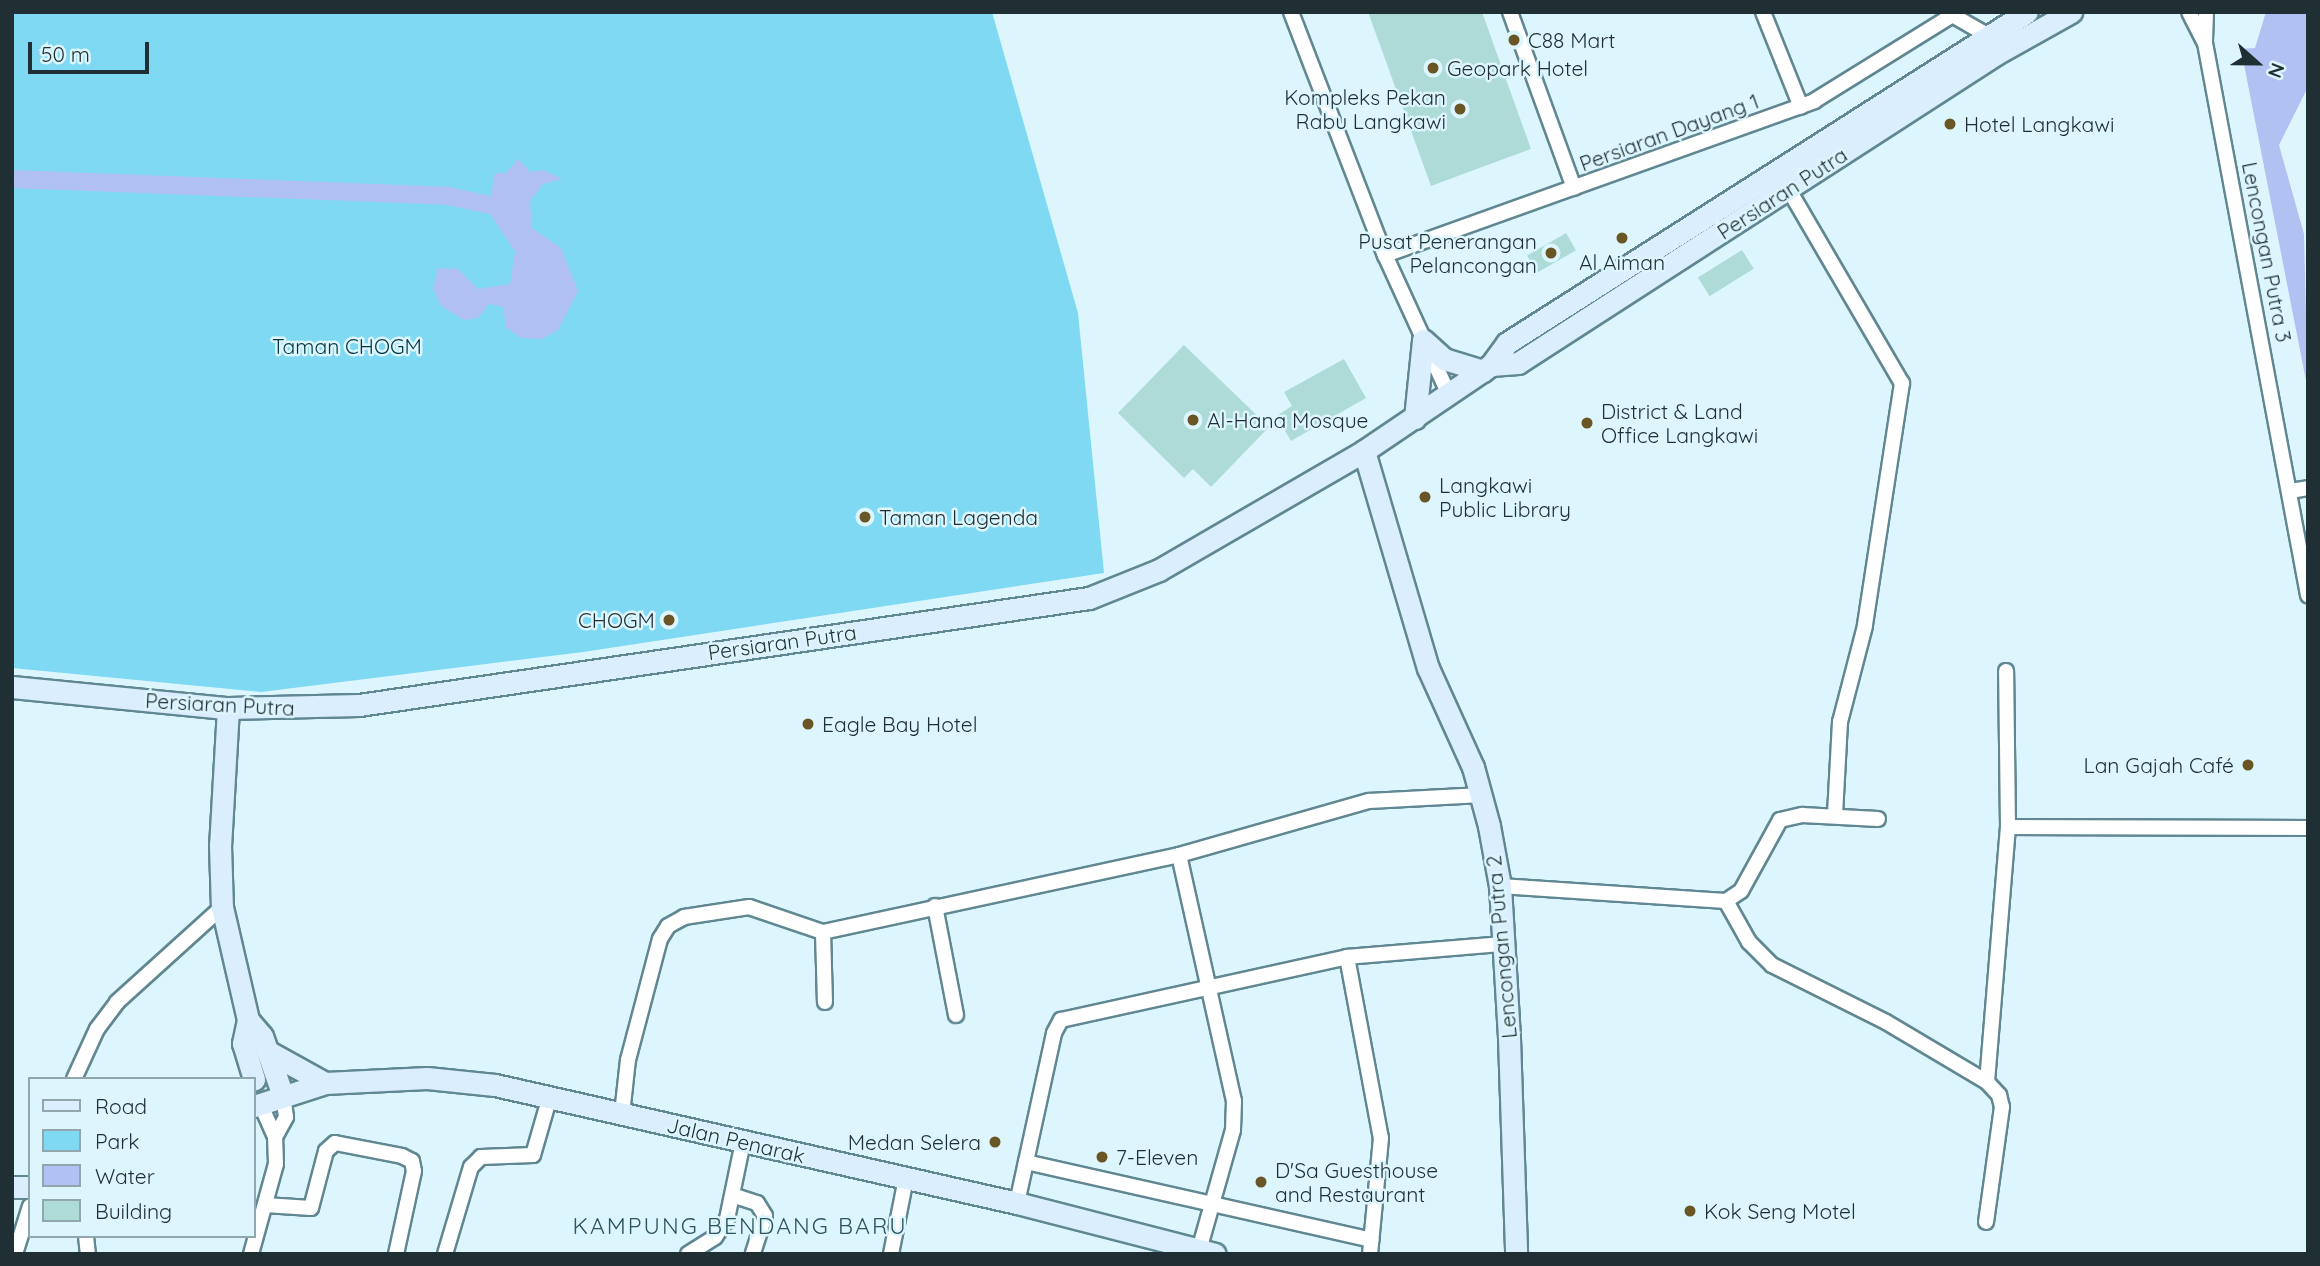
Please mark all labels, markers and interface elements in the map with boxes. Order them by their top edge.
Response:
place label: C88 Mart [1528,27,1615,53]
scale bar [32,28,152,72]
north arrow [2222,28,2292,98]
marker: C88 Mart [1506,32,1522,48]
text: 50 m [41,41,90,67]
place label: Geopark Hotel [1447,55,1588,81]
marker: Geopark Hotel [1425,60,1441,76]
text: N [2263,60,2290,81]
place label: Kompleks Pekan Rabu Langkawi [1284,84,1446,134]
street label: Persiaran Dayang 1 [1576,88,1762,176]
marker: Kompleks Pekan Rabu Langkawi [1452,101,1468,117]
place label: Hotel Langkawi [1964,111,2114,137]
marker: Hotel Langkawi [1942,116,1958,132]
street label: Persiaran Putra [1712,142,1852,244]
street label: Lencongan Putra 3 [2237,160,2297,344]
place label: Pusat Penerangan Pelancongan [1358,228,1537,278]
marker: Al Aiman [1614,230,1630,246]
marker: Pusat Penerangan Pelancongan [1543,245,1559,261]
place label: Al Aiman [1579,249,1665,275]
park label: Taman CHOGM [272,333,422,359]
place label: District & Land Office Langkawi [1601,398,1758,448]
place label: Al-Hana Mosque [1207,407,1368,433]
marker: Al-Hana Mosque [1185,412,1201,428]
marker: District & Land Office Langkawi [1579,415,1595,431]
place label: Langkawi Public Library [1439,472,1571,522]
marker: Langkawi Public Library [1417,489,1433,505]
place label: Taman Lagenda [879,504,1038,530]
marker: Taman Lagenda [857,509,873,525]
place label: CHOGM [578,607,655,633]
marker: CHOGM [661,612,677,628]
street label: Persiaran Putra [706,619,858,665]
street label: Persiaran Putra [145,687,295,721]
place label: Eagle Bay Hotel [822,711,978,737]
marker: Eagle Bay Hotel [800,716,816,732]
place label: Lan Gajah Café [2083,752,2234,778]
marker: Lan Gajah Café [2240,757,2256,773]
street label: Lencongan Putra 2 [1480,854,1522,1040]
legend [28,1077,256,1238]
text: Road [95,1093,147,1119]
street label: Jalan Penarak [664,1112,808,1168]
text: Park [95,1128,139,1154]
place label: Medan Selera [848,1129,981,1155]
marker: Medan Selera [987,1134,1003,1150]
place label: 7-Eleven [1116,1144,1198,1170]
marker: 7-Eleven [1094,1149,1110,1165]
place label: D'Sa Guesthouse and Restaurant [1275,1157,1438,1207]
text: Water [95,1163,155,1189]
marker: D'Sa Guesthouse and Restaurant [1253,1174,1269,1190]
text: Building [95,1198,172,1224]
place label: Kok Seng Motel [1704,1198,1856,1224]
marker: Kok Seng Motel [1682,1203,1698,1219]
district label: KAMPUNG BENDANG BARU [575,1212,905,1240]

